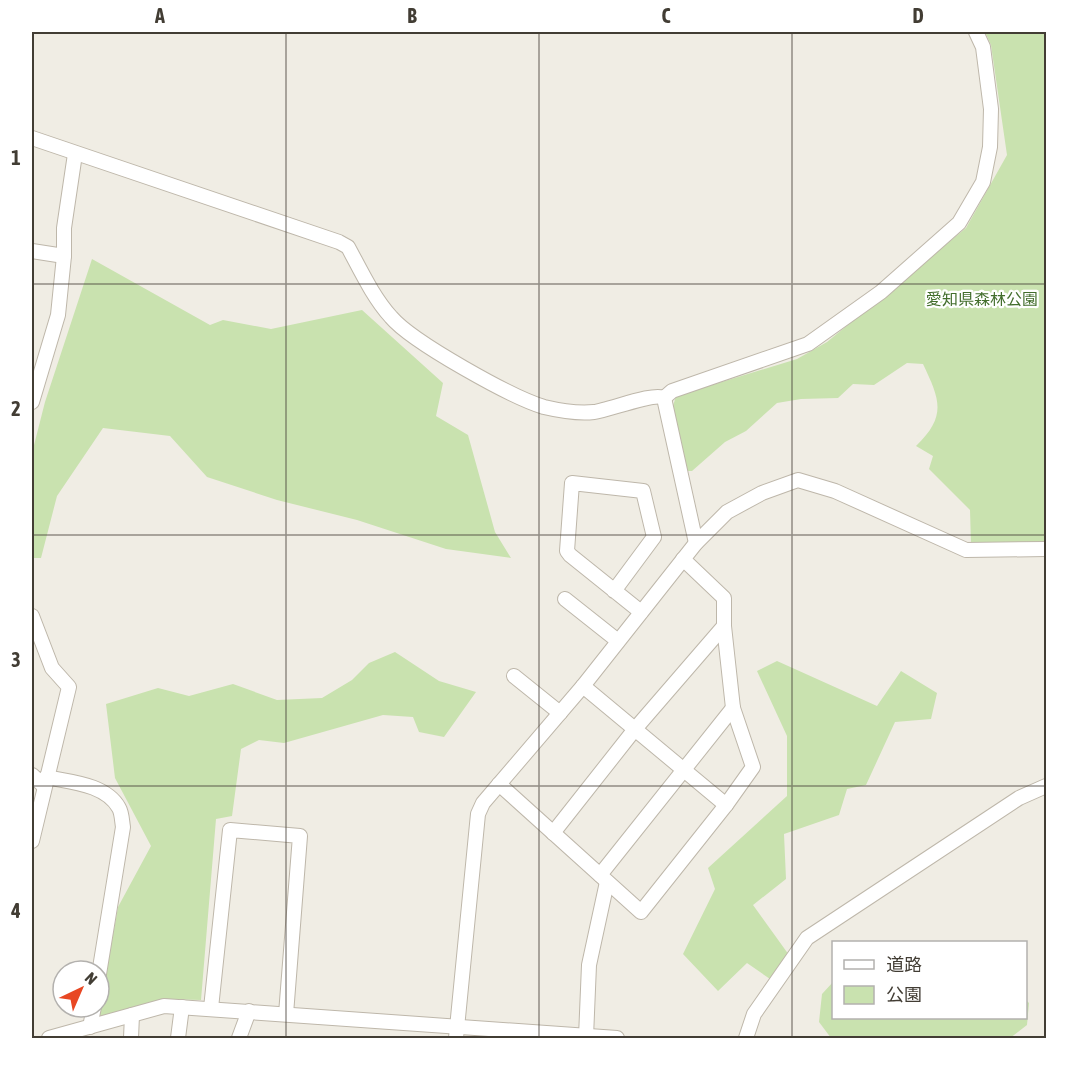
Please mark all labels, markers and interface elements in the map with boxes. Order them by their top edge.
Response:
text: A [154,4,165,27]
text: B [407,4,417,27]
text: C [662,4,671,27]
text: D [912,4,924,27]
text: 1 [11,146,21,169]
park label: 愛知県森林公園 [926,290,1038,308]
text: 2 [11,397,21,420]
text: 3 [11,648,21,671]
text: 4 [10,899,21,922]
legend [832,941,1027,1019]
text: 道路 [886,954,922,975]
north arrow [51,959,111,1019]
text: N [82,968,101,988]
text: 公園 [886,984,922,1005]

